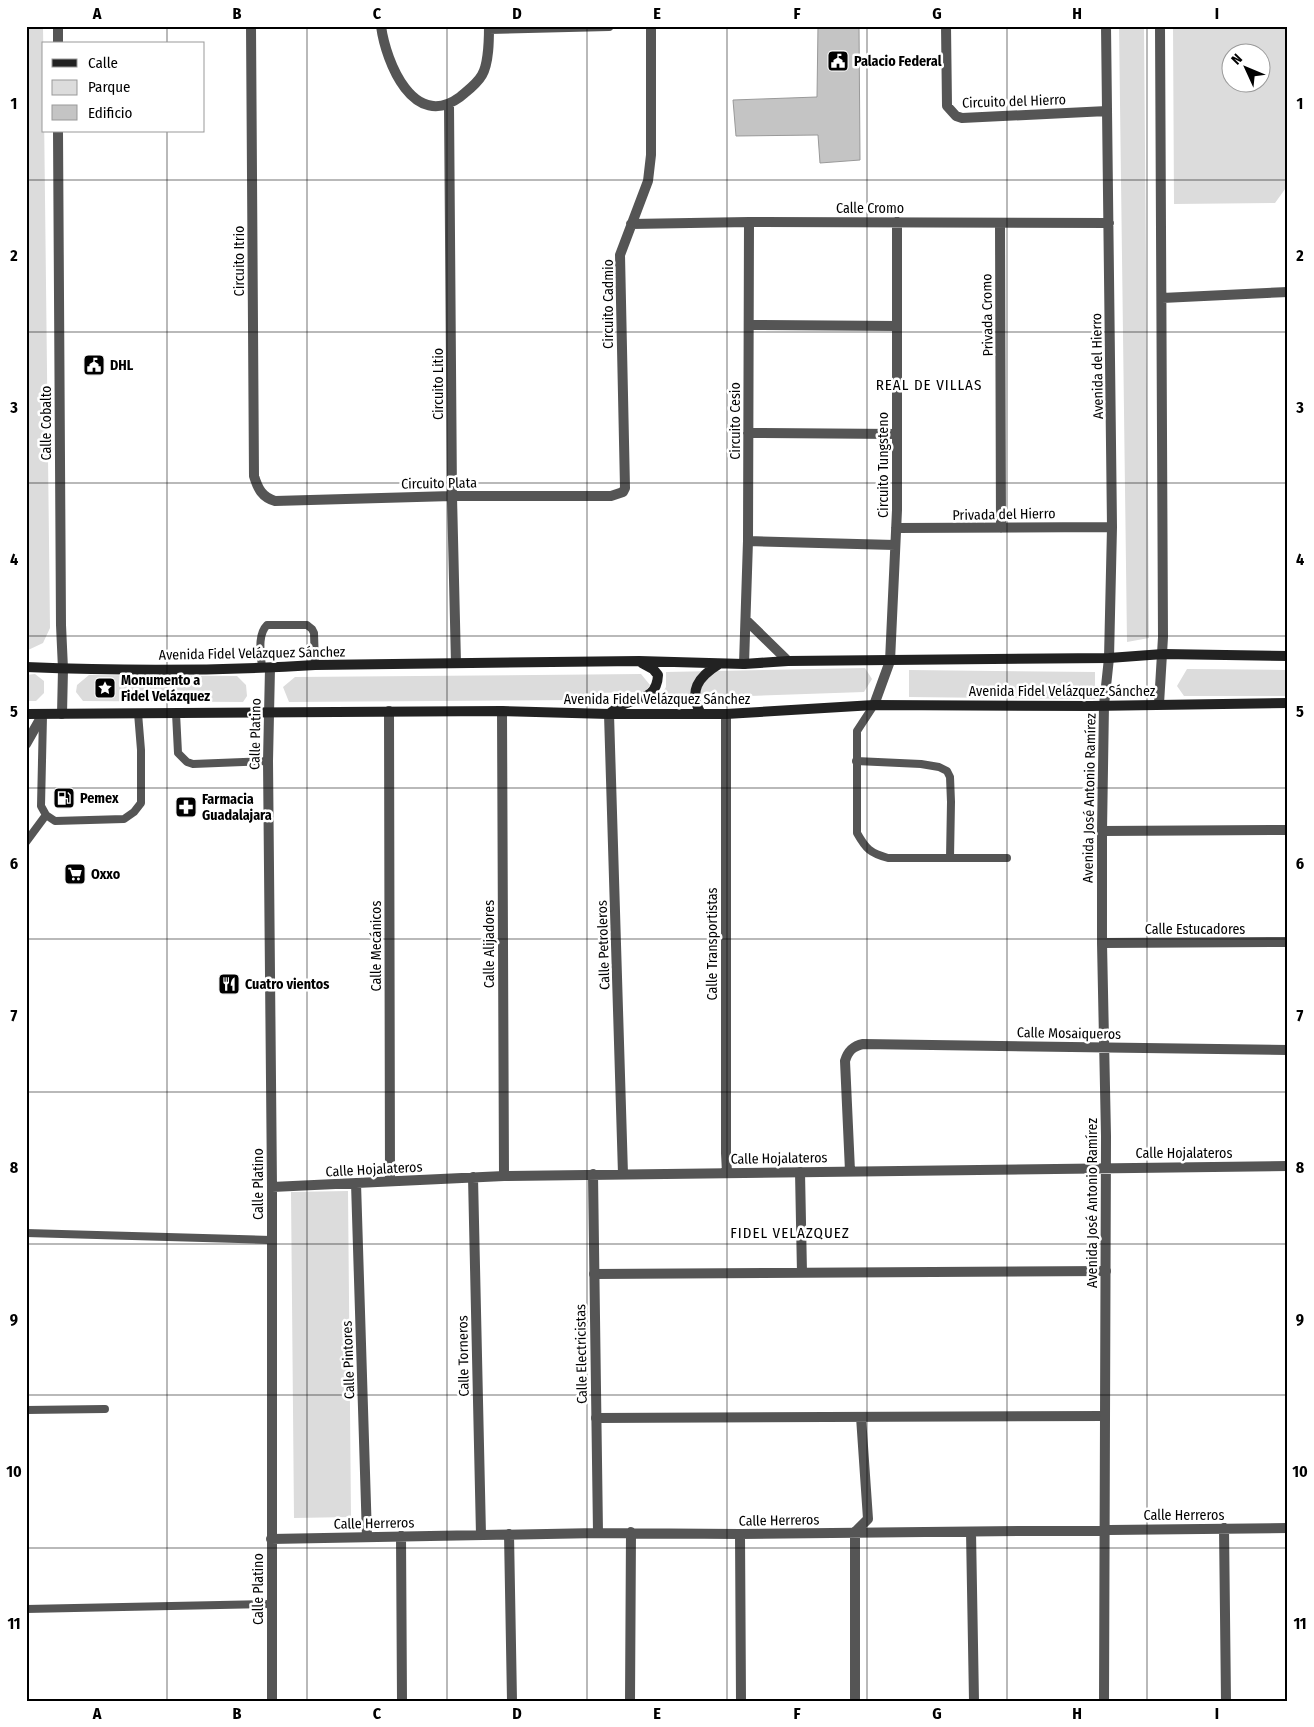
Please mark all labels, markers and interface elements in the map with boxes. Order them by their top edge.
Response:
text: A [92,4,102,23]
text: B [233,4,242,23]
text: C [373,4,382,23]
text: D [512,4,522,23]
text: E [653,4,661,23]
text: F [793,4,801,23]
text: G [932,4,942,23]
text: H [1072,4,1082,23]
text: I [1215,4,1219,23]
legend [42,42,205,132]
north arrow [1222,42,1272,92]
public building icon: Palacio Federal [826,49,850,73]
text: N [1228,50,1246,68]
place label: Palacio Federal [854,53,942,70]
text: Calle [88,54,118,72]
text: Parque [88,78,131,96]
street label: Circuito del Hierro [962,91,1066,112]
text: 1 [11,94,17,113]
text: 1 [1297,94,1303,113]
text: Edificio [88,104,133,122]
street label: Calle Cromo [836,200,904,217]
street label: Circuito Itrio [231,226,248,296]
text: 2 [9,246,18,265]
text: 2 [1295,246,1304,265]
street label: Circuito Cadmio [600,259,617,349]
street label: Privada Cromo [978,273,997,357]
street label: Avenida del Hierro [1088,313,1107,419]
street label: Circuito Litio [430,348,447,420]
public building icon: DHL [82,353,106,377]
place label: DHL [110,357,134,374]
district label: REAL DE VILLAS [876,376,982,394]
street label: Circuito Cesio [727,382,744,460]
street label: Calle Cobalto [38,386,55,460]
text: 3 [9,398,18,417]
text: 3 [1295,398,1304,417]
street label: Circuito Tungsteno [875,412,892,518]
street label: Circuito Plata [401,474,477,493]
street label: Privada del Hierro [952,505,1056,524]
text: 4 [10,550,18,569]
text: 4 [1296,550,1304,569]
street label: Avenida Fidel Velázquez Sánchez [159,643,346,664]
place label: Monumento a Fidel Velázquez [121,672,210,705]
place icon: Monumento a Fidel Velázquez [93,676,117,700]
street label: Avenida Fidel Velázquez Sánchez [969,683,1156,700]
street label: Avenida Fidel Velázquez Sánchez [564,691,751,708]
street label: Calle Platino [246,698,265,770]
text: 5 [10,702,18,721]
text: 5 [1296,702,1304,721]
street label: Avenida José Antonio Ramírez [1080,712,1099,883]
fuel station icon: Pemex [52,786,76,810]
place label: Pemex [80,790,119,807]
place label: Farmacia Guadalajara [202,791,272,824]
pharmacy icon: Farmacia Guadalajara [174,795,198,819]
text: 6 [10,854,18,873]
text: 6 [1296,854,1304,873]
supermarket icon: Oxxo [63,862,87,886]
place label: Oxxo [91,866,121,883]
street label: Calle Transportistas [704,888,721,1000]
street label: Calle Alijadores [481,900,498,988]
street label: Calle Petroleros [593,900,614,990]
street label: Calle Mecánicos [368,901,385,991]
street label: Calle Estucadores [1145,921,1245,938]
restaurant icon: Cuatro vientos [217,972,241,996]
place label: Cuatro vientos [245,976,329,993]
text: 7 [11,1006,18,1025]
text: 7 [1297,1006,1304,1025]
street label: Calle Mosaiqueros [1017,1024,1121,1043]
street label: Avenida José Antonio Ramírez [1084,1118,1101,1288]
street label: Calle Hojalateros [1136,1145,1232,1162]
street label: Calle Platino [250,1148,267,1220]
street label: Calle Hojalateros [730,1149,828,1168]
text: 8 [10,1158,19,1177]
street label: Calle Hojalateros [325,1158,423,1181]
text: 8 [1296,1158,1305,1177]
district label: FIDEL VELAZQUEZ [730,1224,850,1242]
street label: Calle Electricistas [572,1304,591,1404]
text: 9 [10,1310,18,1329]
text: 9 [1296,1310,1304,1329]
street label: Calle Torneros [454,1315,473,1397]
street label: Calle Pintores [339,1320,358,1400]
text: 10 [6,1462,22,1481]
text: 10 [1292,1462,1308,1481]
street label: Calle Herreros [1144,1507,1224,1524]
street label: Calle Herreros [738,1511,820,1530]
street label: Calle Herreros [333,1514,415,1533]
street label: Calle Platino [250,1553,267,1625]
text: 11 [7,1614,21,1633]
text: 11 [1293,1614,1307,1633]
text: A [92,1704,102,1723]
text: B [233,1704,242,1723]
text: C [373,1704,382,1723]
text: D [512,1704,522,1723]
text: E [653,1704,661,1723]
text: F [793,1704,801,1723]
text: G [932,1704,942,1723]
text: H [1072,1704,1082,1723]
text: I [1215,1704,1219,1723]

